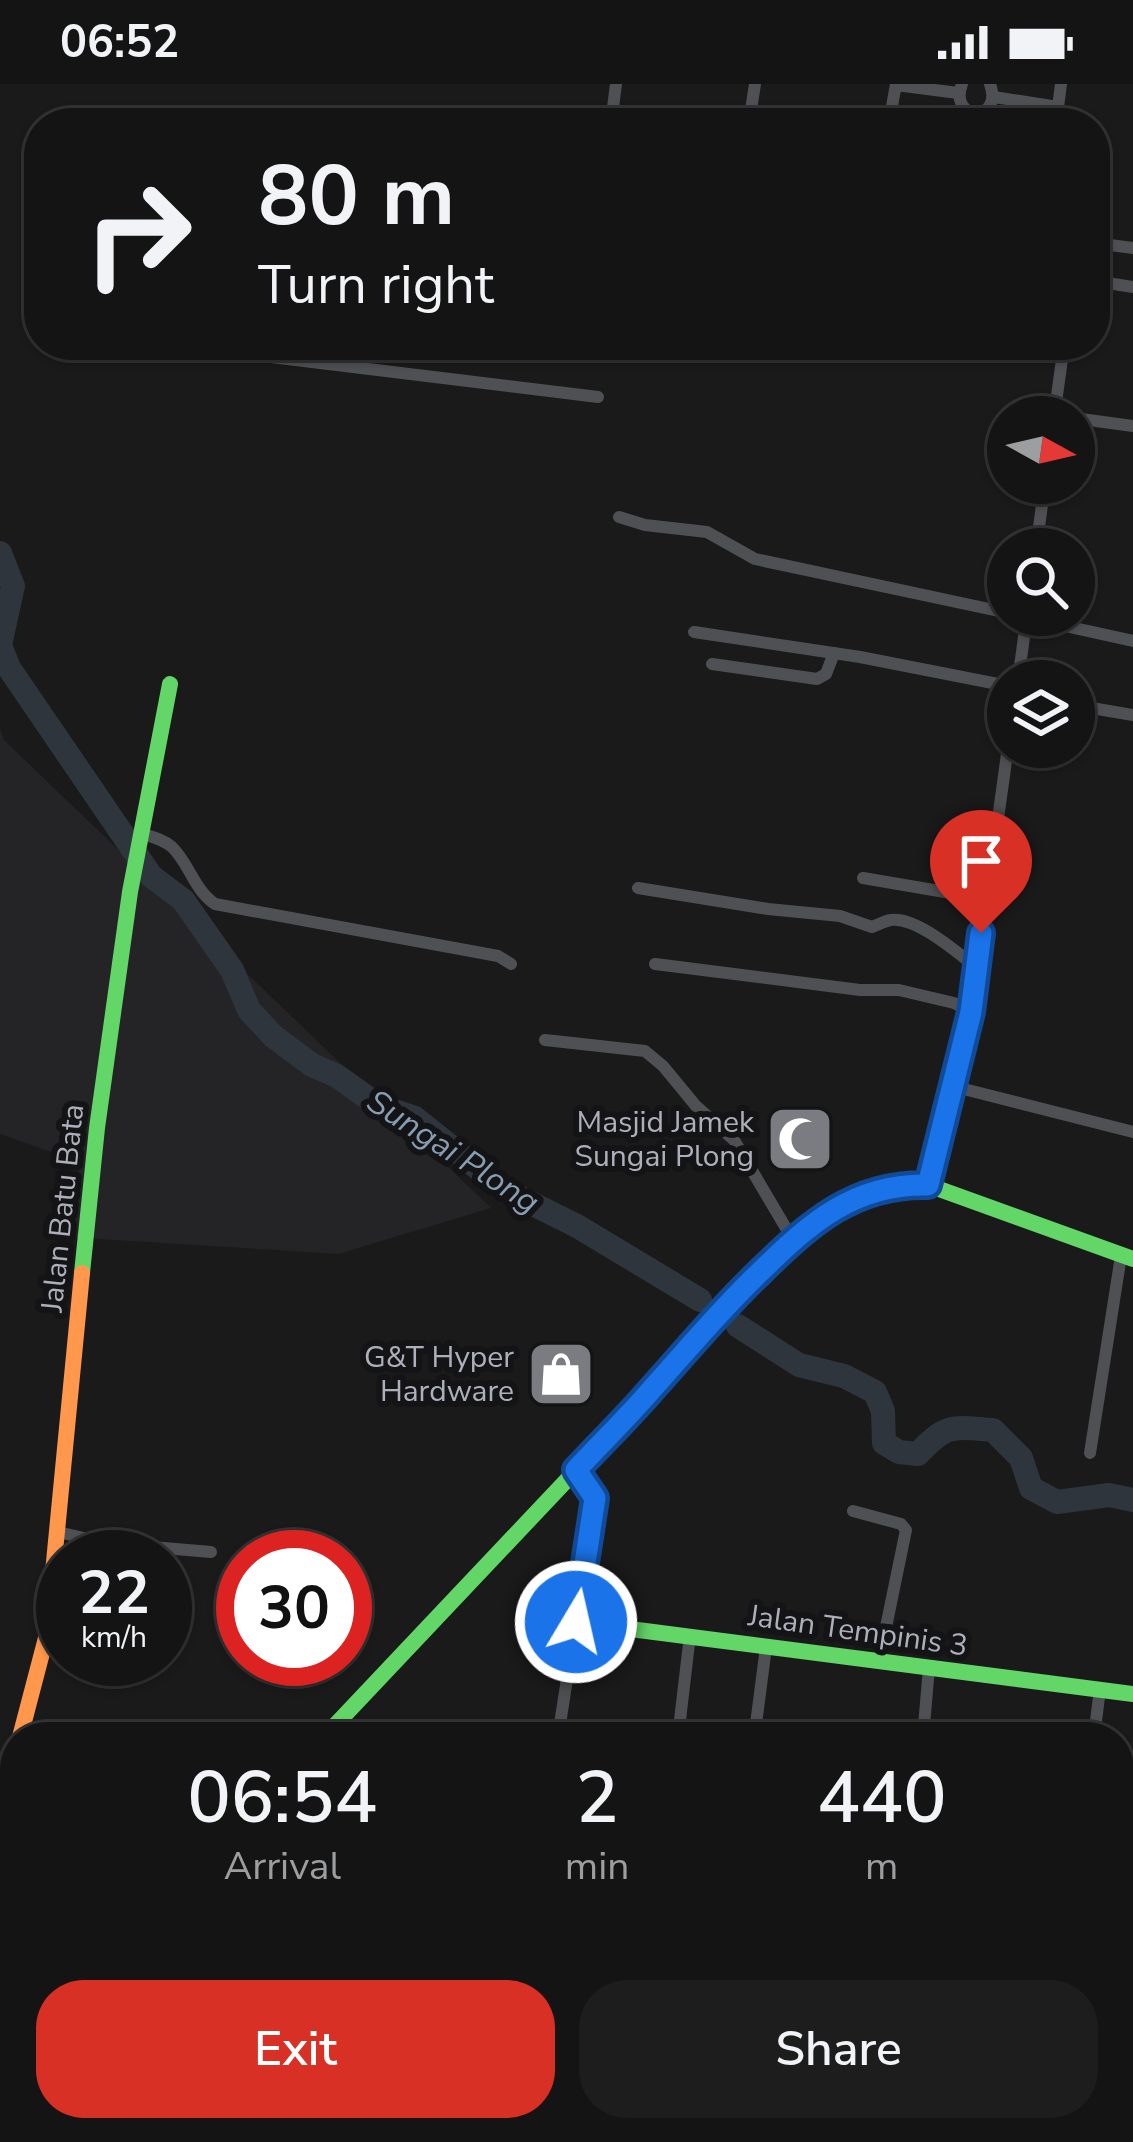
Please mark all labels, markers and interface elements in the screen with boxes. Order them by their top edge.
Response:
text: 06:52 [60,12,179,73]
text: 80 m [258,139,455,254]
icon: right [60,156,216,312]
text: Turn right [258,248,494,322]
north arrow [987,396,1095,504]
map controls [987,396,1095,768]
button: search [987,528,1095,636]
button: layers [987,660,1095,768]
pin [930,810,1032,933]
icon: arrive [948,828,1014,894]
water label: Sungai Plong [358,1079,548,1225]
street label: Jalan Batu Bata [32,1102,94,1315]
place label: Masjid Jamek Sungai Plong [575,1102,755,1177]
mosque icon: Masjid Jamek Sungai Plong [765,1104,835,1174]
place label: G&T Hyper Hardware [364,1337,514,1412]
shop icon: G&T Hyper Hardware [526,1339,596,1409]
speed limit sign: 30 [216,1530,372,1686]
text: 22 [78,1552,150,1634]
position arrow [513,1559,639,1685]
street label: Jalan Tempinis 3 [745,1595,970,1667]
text: km/h [81,1617,147,1658]
text: 06:54 [187,1749,377,1847]
text: 2 [576,1749,619,1847]
text: 440 [817,1749,946,1847]
text: Arrival [224,1840,341,1893]
text: min [565,1840,629,1893]
text: m [865,1840,898,1893]
button: Exit [36,1980,555,2118]
button: Share [579,1980,1098,2118]

